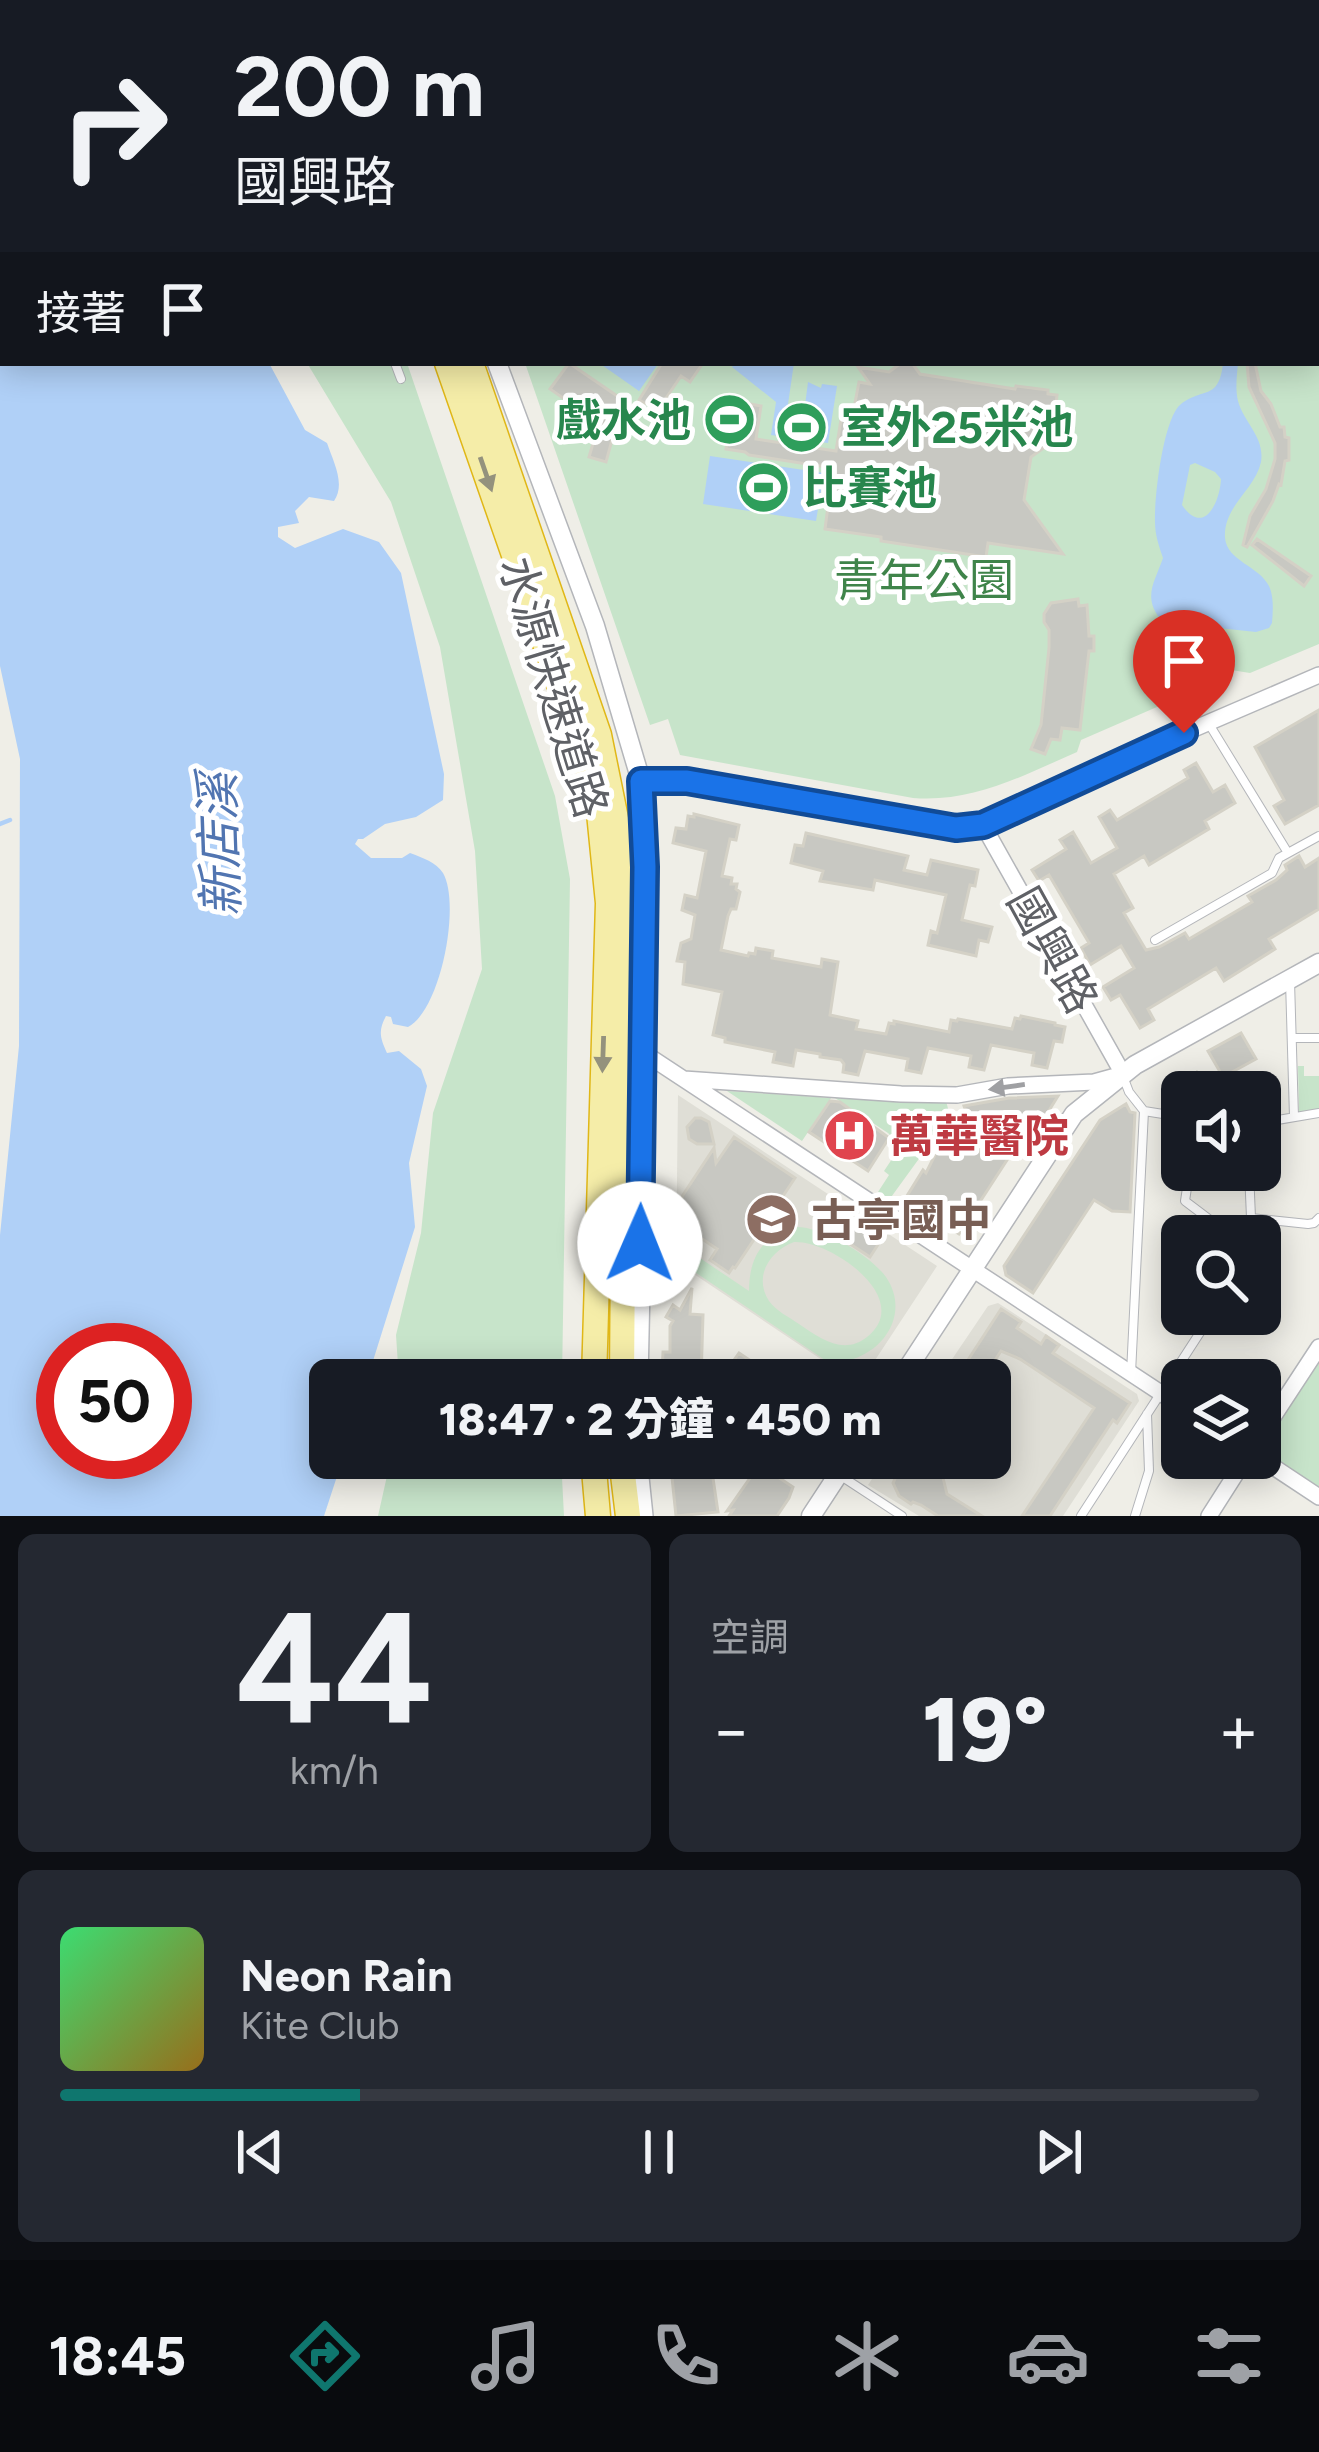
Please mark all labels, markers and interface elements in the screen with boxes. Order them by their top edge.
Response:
text: 200 m [234,36,485,137]
icon: right [36,48,192,204]
text: 國興路 [234,150,396,215]
icon: arrive [150,276,216,342]
text: 接著 [36,286,126,340]
sports icon: 戲水池 [702,392,758,448]
place label: 戲水池 [556,393,691,447]
sports icon: 室外25米池 [774,399,830,455]
place label: 室外25米池 [841,400,1073,454]
one-way arrow [477,456,496,492]
sports icon: 比賽池 [735,460,791,516]
place label: 比賽池 [802,461,937,515]
street label: 水源快速道路 [489,550,619,824]
park label: 青年公園 [834,553,1014,607]
pin [1133,610,1235,733]
icon: arrive [1151,628,1217,694]
water label: 新店溪 [187,766,250,918]
street label: 國興路 [997,878,1109,1022]
one-way arrow [593,1036,612,1074]
map controls [1161,1071,1281,1479]
button: sound [1161,1071,1281,1191]
one-way arrow [988,1078,1025,1097]
hospital icon: 萬華醫院 [822,1108,878,1164]
place label: 萬華醫院 [889,1109,1069,1163]
position arrow [577,1181,703,1307]
school or university icon: 古亭國中 [744,1192,800,1248]
place label: 古亭國中 [811,1193,991,1247]
button: search [1161,1215,1281,1335]
speed limit sign: 50 [36,1323,192,1479]
button: layers [1161,1359,1281,1479]
text: 18:47 · 2 分鐘 · 450 m [439,1392,881,1446]
text: 44 [236,1575,433,1762]
text: 空調 [711,1614,789,1661]
text: 19° [922,1675,1048,1784]
text: − [711,1690,752,1770]
text: + [1218,1690,1259,1770]
text: km/h [290,1747,379,1794]
text: Neon Rain [240,1948,453,2002]
text: Kite Club [240,2002,400,2049]
icon: previous [227,2119,293,2185]
icon: pause [626,2119,692,2185]
icon: next [1026,2119,1092,2185]
icon: directions [283,2314,367,2398]
icon: music [464,2314,548,2398]
icon: phone [644,2314,728,2398]
icon: climate [825,2314,909,2398]
icon: car [1006,2314,1090,2398]
icon: filters [1187,2314,1271,2398]
text: 18:45 [48,2324,186,2389]

